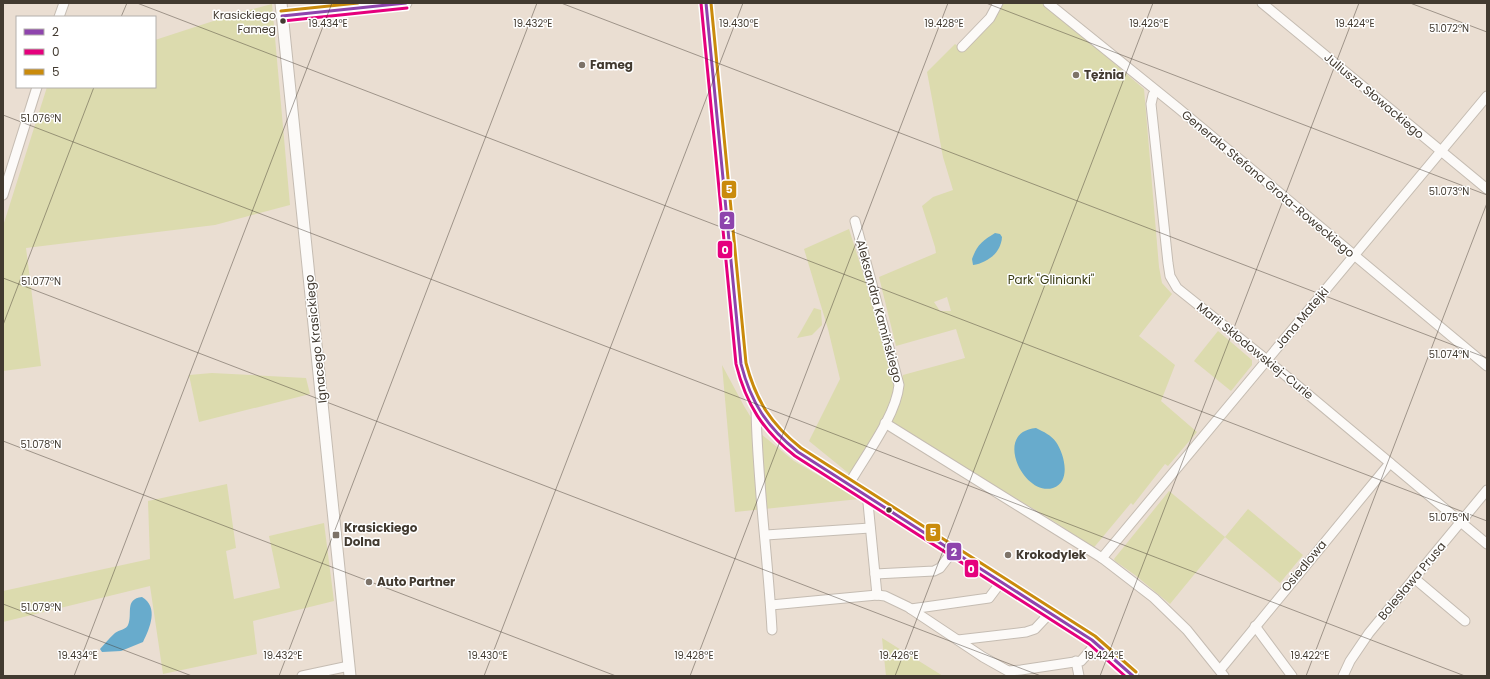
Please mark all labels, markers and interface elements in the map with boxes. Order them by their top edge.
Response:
place label: Krasickiego Fameg [213,7,276,37]
legend [16,16,156,88]
marker: Krasickiego Fameg [278,16,288,26]
text: 19.434°E [308,16,348,31]
text: 19.432°E [514,16,552,31]
text: 19.430°E [719,16,759,31]
text: 19.428°E [924,16,964,31]
text: 19.426°E [1129,16,1169,31]
text: 19.424°E [1335,16,1375,31]
text: 51.072°N [1429,21,1469,36]
text: 2 [52,23,59,40]
text: 0 [52,43,60,60]
street label: Juliusza Słowackiego [1321,49,1428,143]
place label: Fameg [590,56,633,73]
marker: Fameg [577,60,587,70]
text: 5 [52,63,60,80]
place label: Tężnia [1084,66,1124,83]
marker: Tężnia [1071,70,1081,80]
street label: Generała Stefana Grota-Roweckiego [1178,106,1359,261]
text: 51.076°N [21,111,61,126]
line badge: 5 [721,180,737,199]
text: 5 [725,181,733,197]
text: 51.073°N [1429,184,1469,199]
line badge: 2 [719,211,735,230]
text: 2 [724,212,730,228]
street label: Aleksandra Kamińskiego [852,237,907,385]
line badge: 0 [717,240,733,259]
text: 0 [721,242,729,258]
park label: Park "Glinianki" [1008,271,1095,288]
text: 51.077°N [21,274,61,289]
street label: Ignacego Krasickiego [300,274,331,404]
street label: Jana Matejki [1271,283,1333,352]
street label: Marii Skłodowskiej-Curie [1193,298,1317,403]
text: 51.074°N [1429,347,1469,362]
text: 51.078°N [21,437,61,452]
unlabelled marker [884,505,894,515]
text: 51.075°N [1429,510,1469,525]
place label: Krasickiego Dolna [344,519,418,550]
line badge: 5 [925,523,941,542]
text: 5 [929,524,937,540]
marker: Krasickiego Dolna [331,530,341,540]
street label: Osiedlowa [1277,536,1330,595]
street label: Bolesława Prusa [1374,538,1449,623]
line badge: 2 [946,542,962,561]
text: 2 [951,544,957,560]
place label: Krokodylek [1016,546,1087,563]
marker: Krokodylek [1003,550,1013,560]
line badge: 0 [964,559,979,578]
text: 0 [967,561,975,577]
place label: Auto Partner [377,573,455,590]
marker: Auto Partner [364,577,374,587]
text: 51.079°N [21,600,61,615]
text: 19.434°E [58,648,98,663]
text: 19.432°E [264,648,302,663]
text: 19.430°E [468,648,508,663]
text: 19.428°E [674,648,714,663]
text: 19.426°E [879,648,919,663]
text: 19.424°E [1084,648,1124,663]
text: 19.422°E [1291,648,1329,663]

